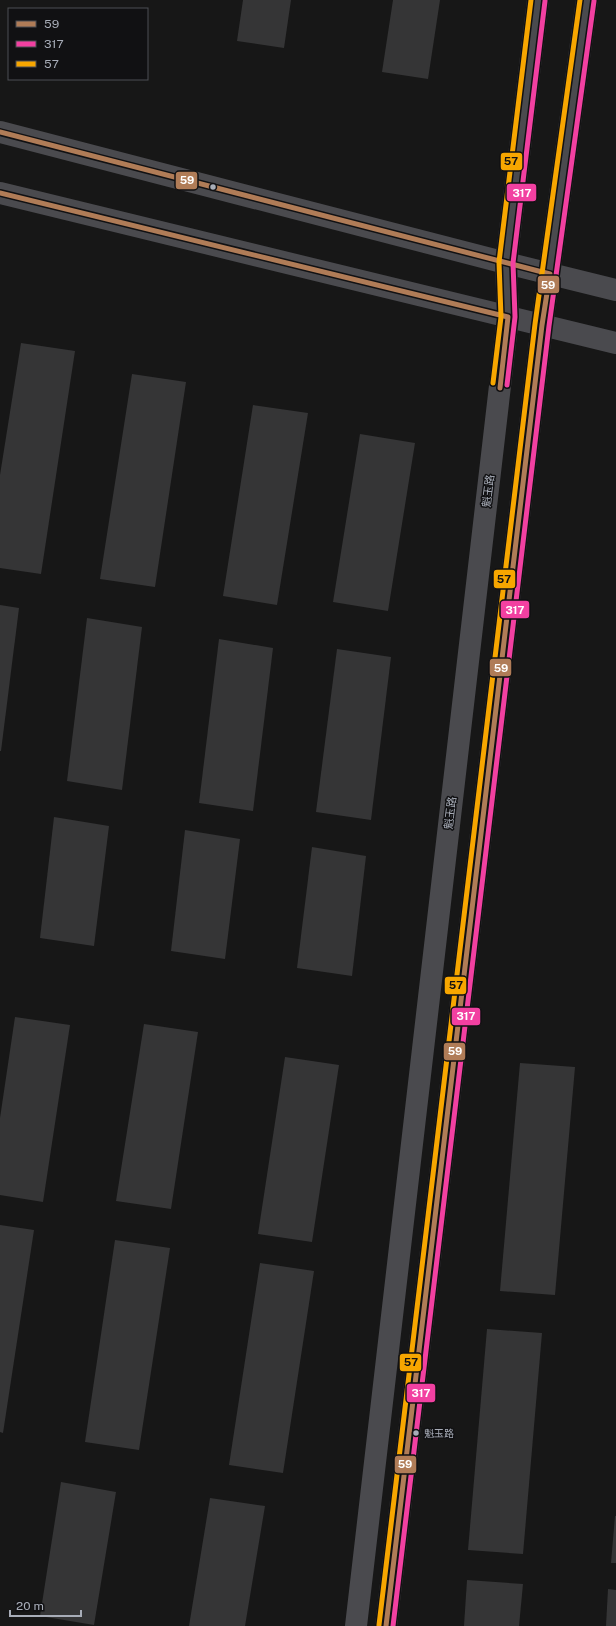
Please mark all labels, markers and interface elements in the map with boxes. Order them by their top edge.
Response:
legend [8,8,148,80]
text: 59 [44,17,59,31]
text: 317 [44,37,64,51]
text: 57 [44,57,59,71]
line badge: 57 [500,152,523,171]
text: 57 [504,155,518,167]
line badge: 59 [175,171,198,190]
text: 59 [180,174,194,186]
unlabelled marker [208,182,218,192]
line badge: 317 [506,183,537,202]
text: 317 [513,187,532,199]
line badge: 59 [537,275,560,294]
text: 59 [541,279,555,291]
street label: 魁玉路 [480,474,496,508]
line badge: 57 [493,569,516,589]
text: 57 [497,573,511,585]
line badge: 317 [500,600,530,619]
text: 317 [506,604,525,616]
line badge: 59 [489,658,512,677]
text: 59 [494,662,508,674]
street label: 魁玉路 [442,796,458,830]
line badge: 57 [444,976,467,995]
text: 57 [449,979,463,991]
line badge: 317 [451,1007,481,1026]
text: 317 [457,1010,476,1022]
line badge: 59 [443,1042,466,1061]
text: 59 [448,1045,462,1057]
line badge: 57 [399,1353,422,1372]
text: 57 [404,1356,418,1368]
line badge: 317 [406,1383,436,1403]
text: 317 [412,1387,431,1399]
place label: 魁玉路 [424,1427,454,1439]
marker: 魁玉路 [411,1428,421,1438]
line badge: 59 [394,1455,417,1474]
text: 59 [398,1458,412,1470]
scale bar [10,1592,81,1618]
text: 20 m [16,1599,44,1613]

